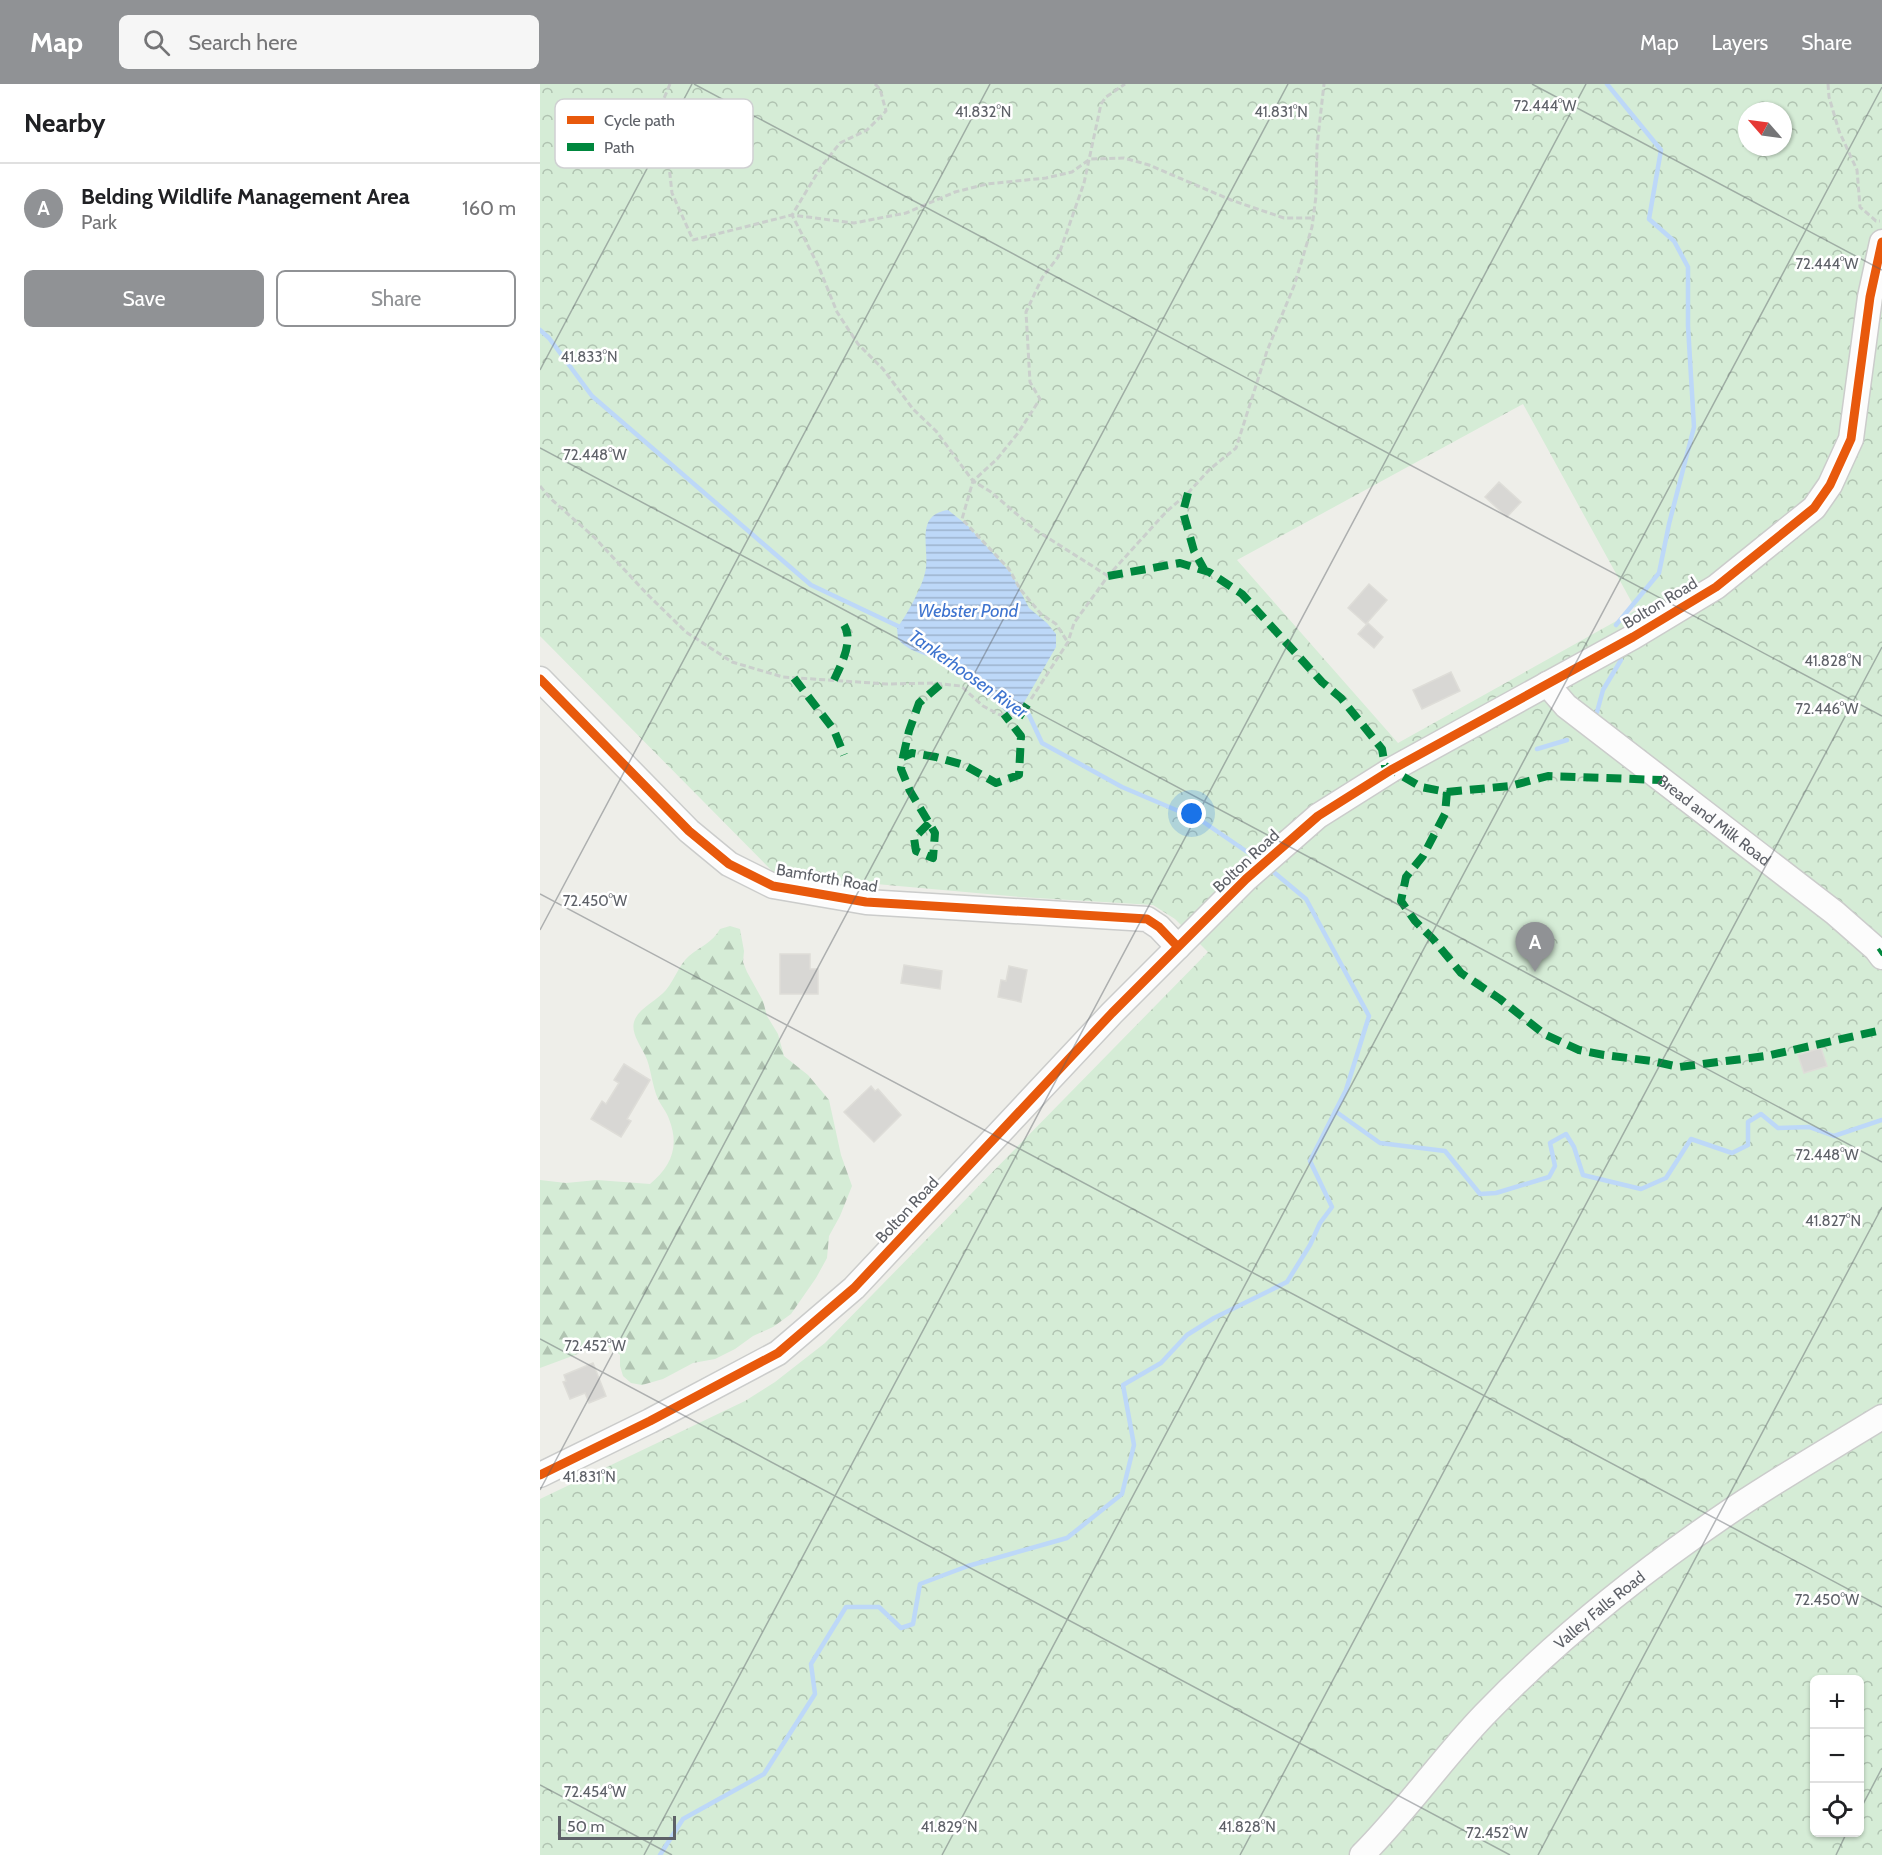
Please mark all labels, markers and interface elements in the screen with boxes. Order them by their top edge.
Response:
search box [119,15,539,69]
text: Map [30,25,83,59]
icon: search [140,26,173,59]
text: Search here [188,29,297,56]
text: Map [1640,30,1679,55]
text: Layers [1712,30,1768,55]
text: Share [1801,30,1852,55]
text: 72.444°W [1514,97,1577,115]
legend [555,99,753,168]
north arrow [1738,102,1792,156]
text: 41.832°N [955,103,1011,121]
text: 41.831°N [1254,103,1308,121]
text: Nearby [24,107,105,139]
text: Cycle path [604,111,675,130]
text: Path [604,138,635,157]
text: Belding Wildlife Management Area [81,183,410,210]
text: A [37,196,50,220]
text: 160 m [462,196,516,220]
text: Park [81,210,117,234]
text: 72.444°W [1796,255,1859,273]
button: Save [24,270,264,327]
button: Share [276,270,516,327]
text: 41.833°N [561,348,617,366]
text: 72.448°W [563,446,628,464]
street label: Bolton Road [1619,573,1701,633]
water label: Webster Pond [918,600,1019,622]
water label: Tankerhoosen River [905,625,1033,724]
text: 41.828°N [1804,652,1862,670]
text: 72.446°W [1796,700,1859,718]
street label: Bread and Milk Road [1654,771,1774,869]
your location [1177,799,1206,828]
street label: Bolton Road [1209,826,1283,896]
street label: Bamforth Road [775,860,879,896]
text: 72.450°W [563,892,628,910]
pin: A [1516,922,1554,972]
text: 72.448°W [1795,1146,1860,1164]
street label: Bolton Road [872,1173,942,1247]
text: 41.827°N [1805,1212,1861,1230]
text: 72.452°W [564,1337,627,1355]
text: 41.831°N [562,1468,616,1486]
street label: Valley Falls Road [1550,1567,1648,1653]
text: 72.450°W [1795,1591,1860,1609]
map controls [1810,1675,1864,1837]
button: + [1810,1675,1864,1729]
button: − [1810,1729,1864,1783]
text: 72.454°W [564,1783,627,1801]
button: locate [1810,1783,1864,1837]
scale bar [558,1813,676,1840]
text: 50 m [567,1817,604,1836]
text: 41.829°N [920,1818,978,1836]
text: 41.828°N [1218,1818,1276,1836]
text: 72.452°W [1466,1824,1529,1842]

